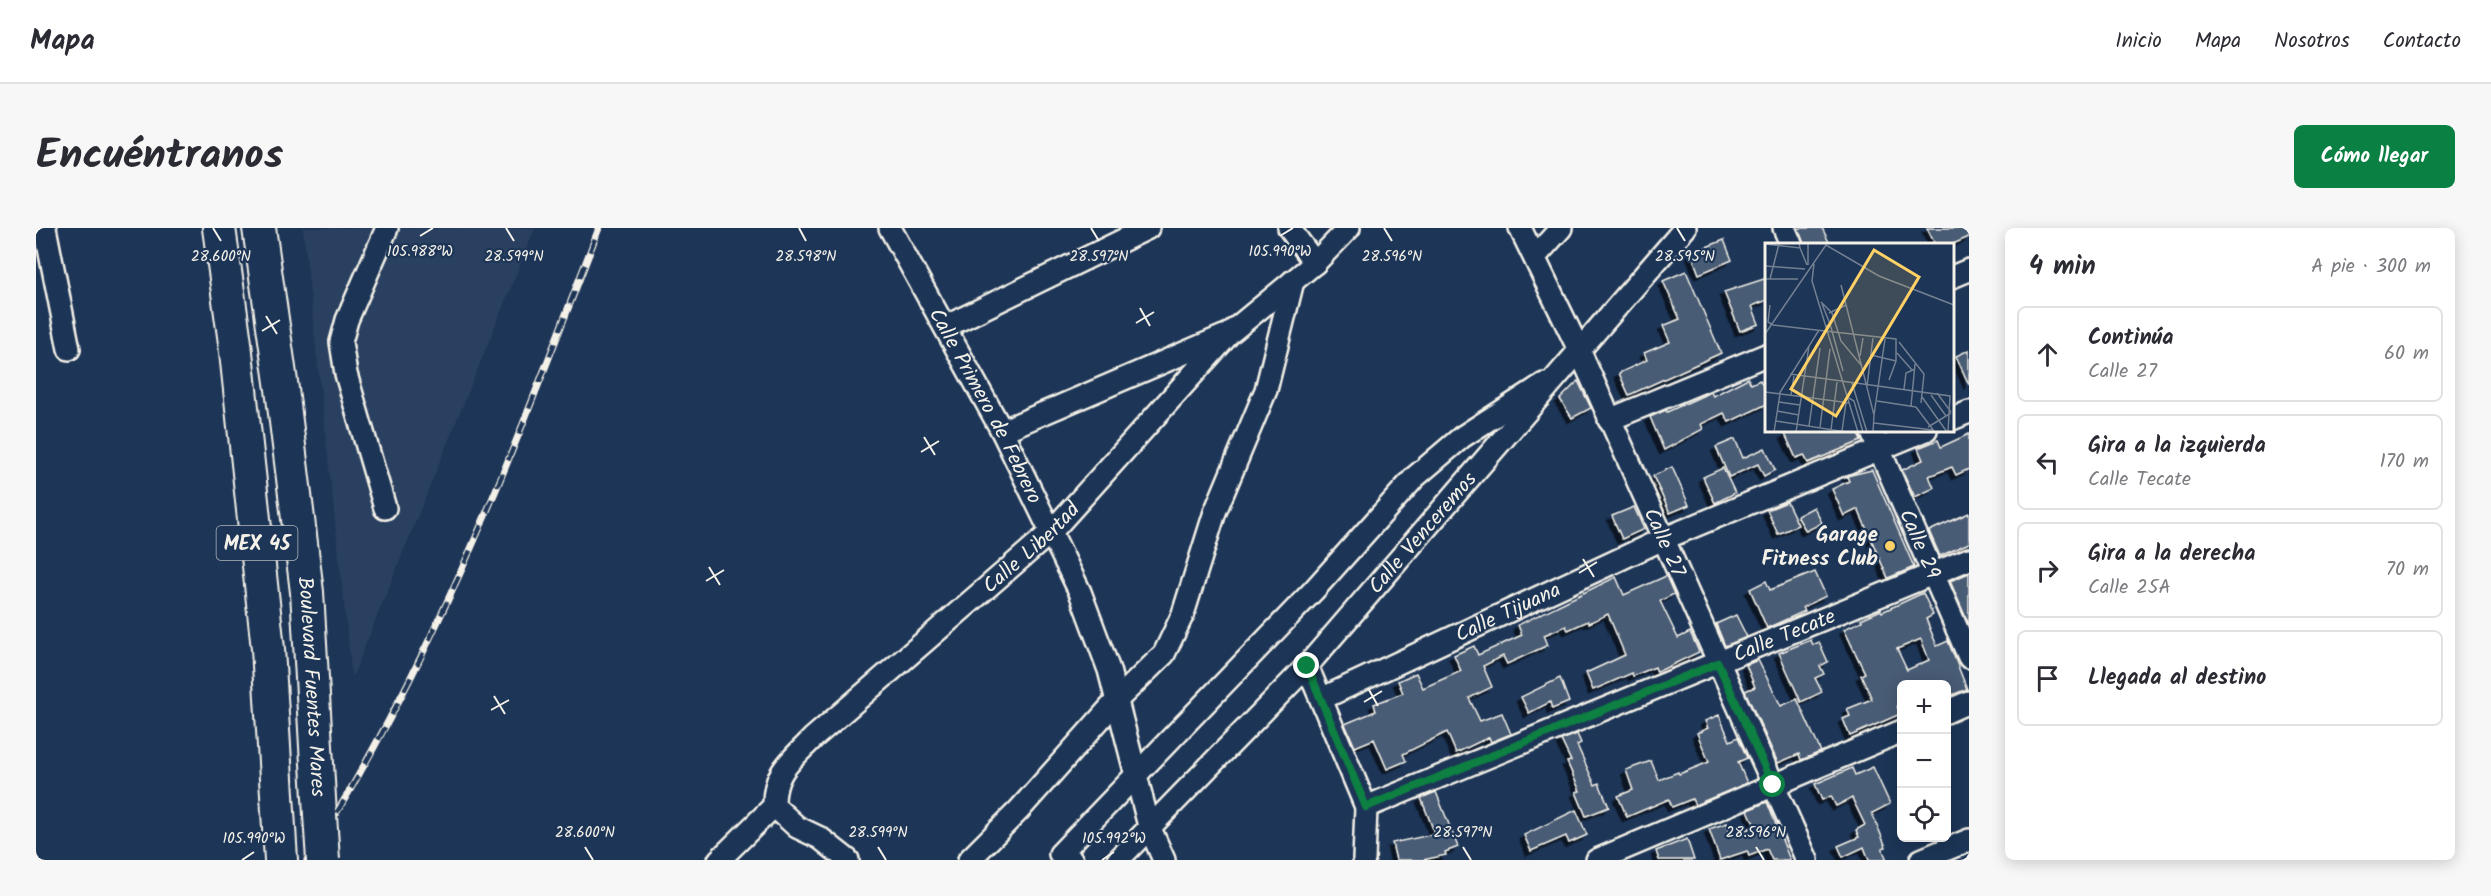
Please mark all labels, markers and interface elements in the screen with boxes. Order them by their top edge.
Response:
text: Mapa [30,19,95,64]
text: Inicio [2115,25,2162,58]
text: Mapa [2195,25,2241,58]
text: Nosotros [2274,25,2350,58]
text: Contacto [2383,25,2461,58]
text: Encuéntranos [36,123,283,190]
button: Cómo llegar [2294,125,2455,188]
text: 105.988°W [387,240,453,264]
text: 105.990°W [1249,240,1312,264]
inset map [1765,243,1954,432]
text: 28.600°N [191,245,251,269]
text: 28.599°N [484,245,544,269]
text: 28.598°N [776,245,836,269]
text: 28.597°N [1070,245,1128,269]
text: 28.596°N [1362,245,1422,269]
text: 28.595°N [1655,245,1715,269]
text: 4 min [2029,246,2096,288]
text: A pie · 300 m [2311,251,2431,283]
street label: Calle Primero de Febrero [919,302,1050,510]
text: Continúa [2088,321,2173,356]
icon: ahead [2031,338,2064,371]
text: 60 m [2384,338,2429,370]
text: Calle 27 [2088,356,2157,388]
text: Gira a la izquierda [2088,429,2266,464]
icon: left [2031,446,2064,479]
text: 170 m [2380,446,2429,478]
text: Calle Tecate [2088,464,2191,496]
street label: Calle Venceremos [1361,465,1486,602]
street label: Calle Libertad [976,495,1089,602]
street label: Calle 27 [1634,503,1694,584]
street label: Calle 29 [1889,504,1948,585]
place label: Garage Fitness Club [1761,519,1878,576]
road number: MEX 45 [216,526,298,560]
text: Gira a la derecha [2088,537,2255,572]
marker: Garage Fitness Club [1883,539,1897,553]
icon: right [2031,554,2064,587]
text: 70 m [2386,554,2429,586]
text: Calle 25A [2088,572,2171,604]
street label: Calle Tijuana [1450,574,1567,652]
street label: Boulevard Fuentes Mares [287,575,334,798]
street label: Calle Tecate [1728,600,1841,672]
route end [1293,652,1319,678]
text: Llegada al destino [2088,661,2266,696]
icon: arrive [2031,662,2064,695]
map controls [1897,680,1951,842]
button: + [1897,680,1951,734]
button: − [1897,734,1951,788]
route start [1759,771,1785,797]
button: locate [1897,788,1951,842]
text: 28.600°N [555,821,615,845]
text: 28.599°N [848,821,908,845]
text: 28.597°N [1434,821,1492,845]
text: 28.596°N [1726,821,1786,845]
text: 105.990°W [223,827,286,851]
text: 105.992°W [1082,827,1146,851]

